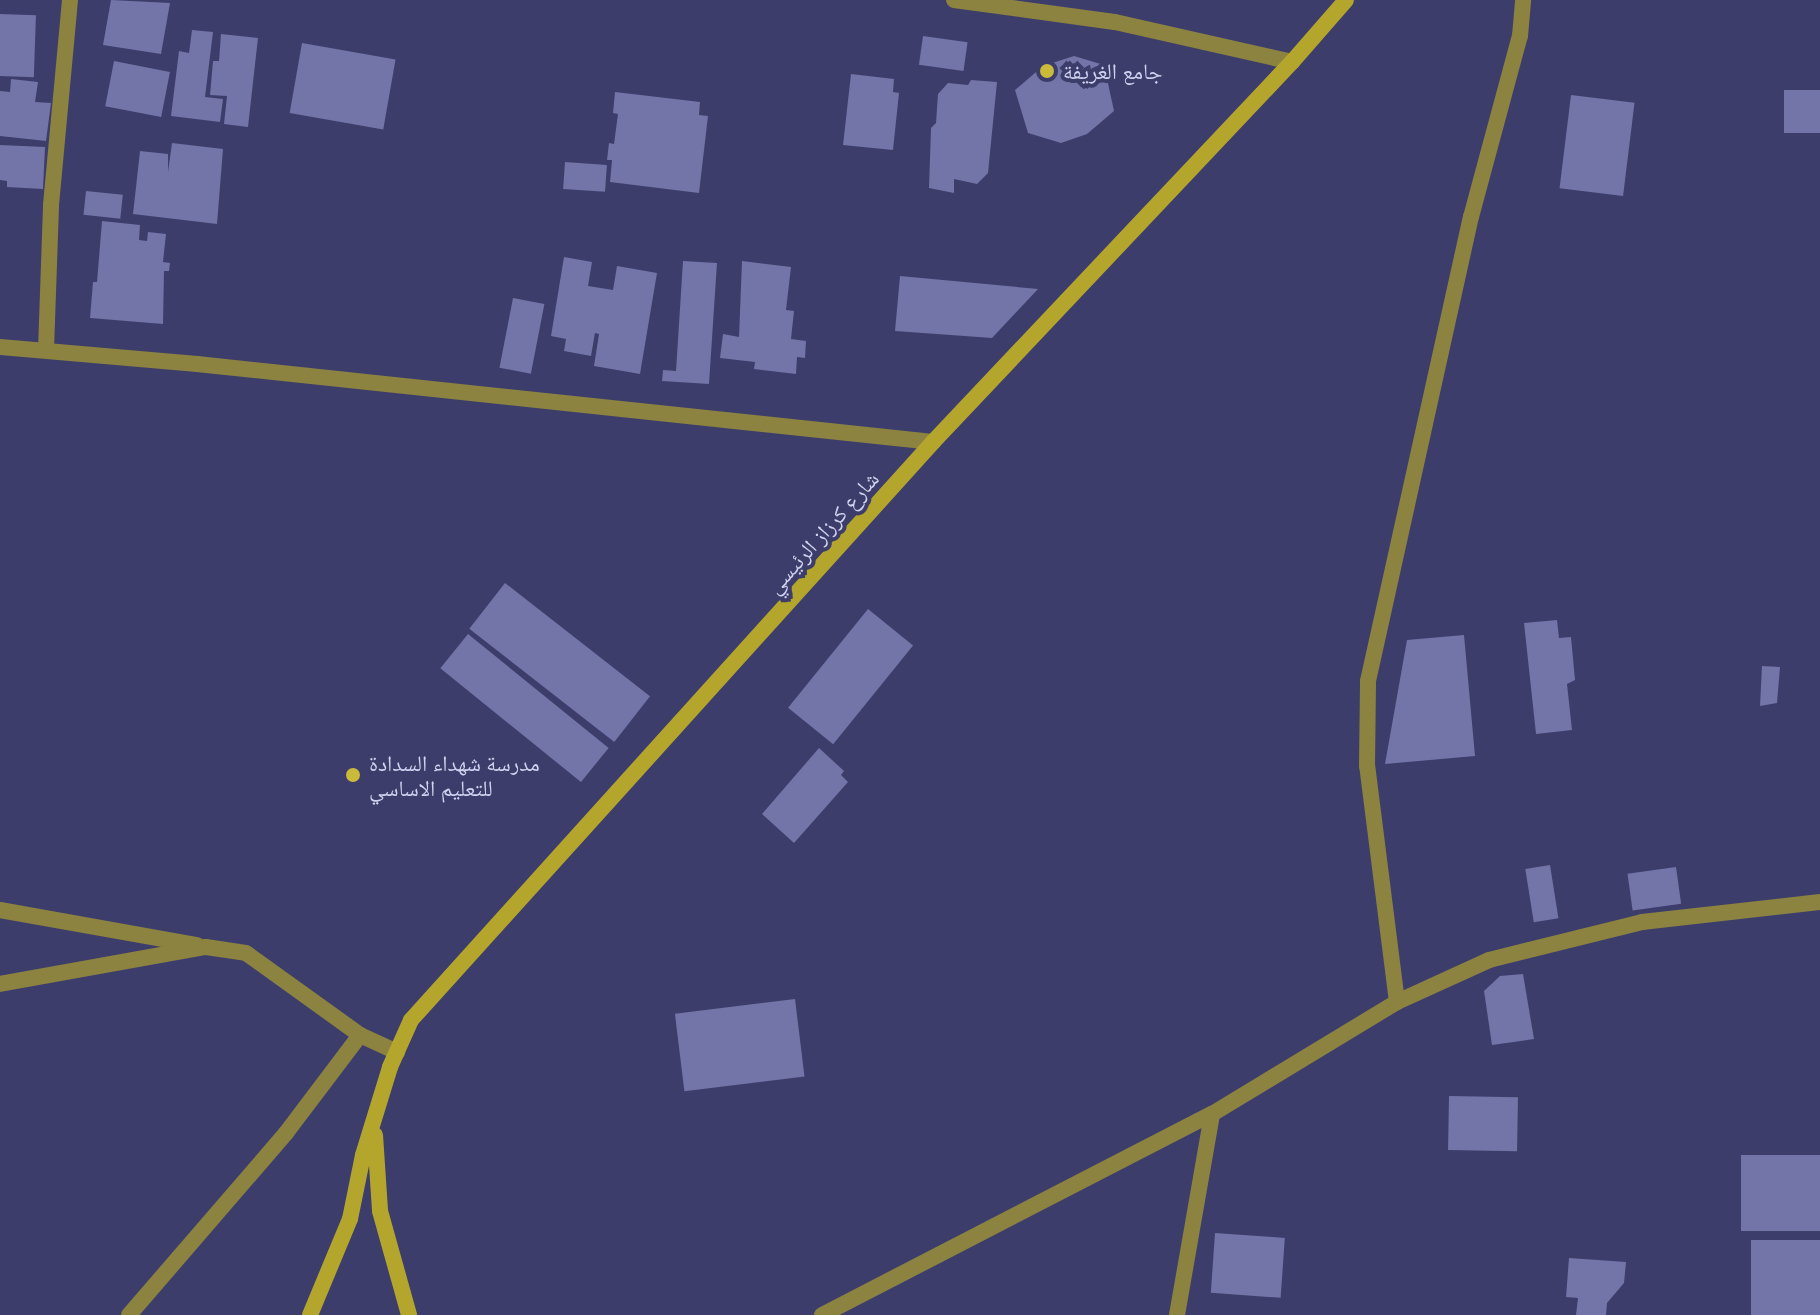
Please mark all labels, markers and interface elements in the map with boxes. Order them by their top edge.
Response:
place label: جامع الغريفة [1063,58,1162,84]
marker: جامع الغريفة [1038,62,1056,80]
street label: شارع كرزاز الرئيسي [760,465,884,599]
place label: مدرسة شهداء السدادة للتعليم الاساسي [369,749,540,800]
marker: مدرسة شهداء السدادة للتعليم الاساسي [344,766,362,784]

